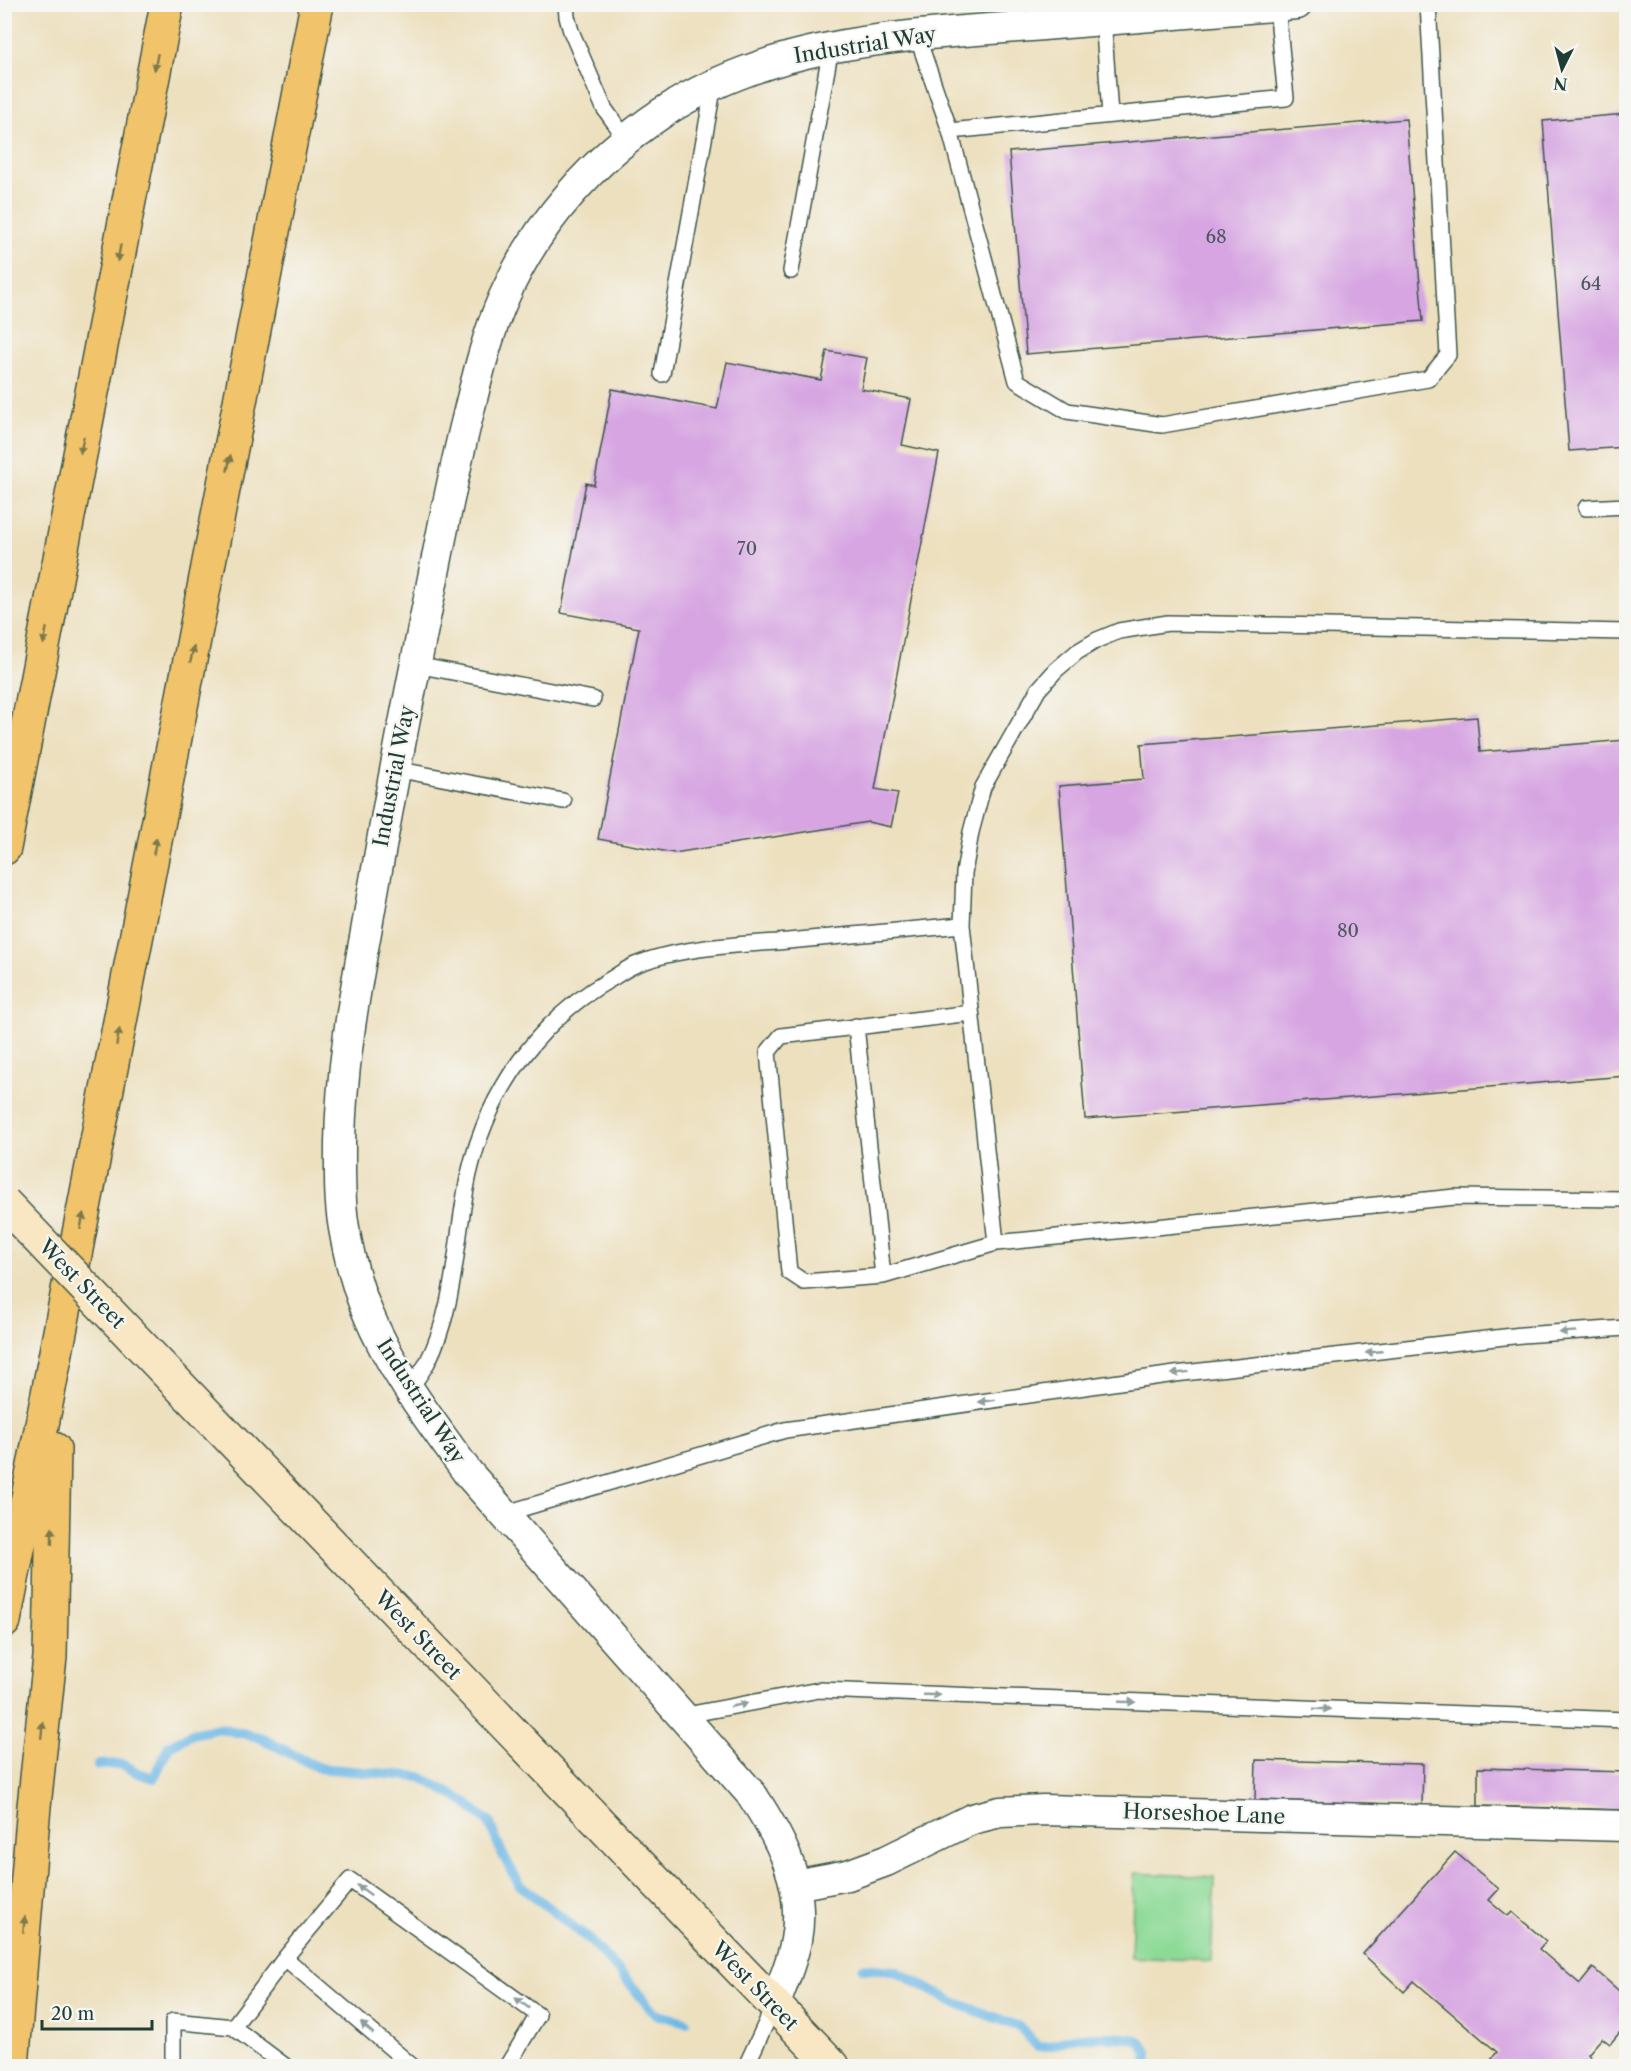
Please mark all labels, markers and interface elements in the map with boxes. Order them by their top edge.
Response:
street label: Industrial Way [792,21,938,68]
north arrow [1532,39,1592,99]
one-way arrow [151,53,160,72]
text: N [1552,73,1568,95]
house number: 68 [1205,226,1227,248]
one-way arrow [114,244,123,263]
house number: 64 [1581,273,1601,295]
one-way arrow [77,436,86,455]
one-way arrow [225,453,234,472]
house number: 70 [737,538,757,560]
one-way arrow [40,627,49,646]
one-way arrow [188,645,197,664]
street label: Industrial Way [368,703,420,849]
one-way arrow [151,836,160,855]
house number: 80 [1337,920,1359,942]
one-way arrow [114,1028,123,1047]
one-way arrow [78,1211,87,1230]
street label: West Street [33,1233,132,1334]
one-way arrow [1559,1327,1578,1337]
street label: Industrial Way [372,1334,471,1468]
one-way arrow [1365,1347,1384,1357]
one-way arrow [1171,1369,1190,1378]
one-way arrow [978,1396,997,1405]
one-way arrow [47,1526,57,1545]
street label: West Street [369,1584,468,1685]
one-way arrow [923,1690,942,1699]
one-way arrow [1118,1697,1137,1707]
one-way arrow [730,1701,749,1710]
one-way arrow [1313,1704,1332,1714]
one-way arrow [37,1721,47,1740]
street label: Horseshoe Lane [1122,1798,1286,1829]
one-way arrow [356,1884,372,1896]
one-way arrow [19,1915,29,1934]
street label: West Street [706,1935,805,2036]
scale bar [42,1993,152,2031]
one-way arrow [515,1998,530,2010]
text: 20 m [51,2003,95,2025]
one-way arrow [359,2022,375,2035]

